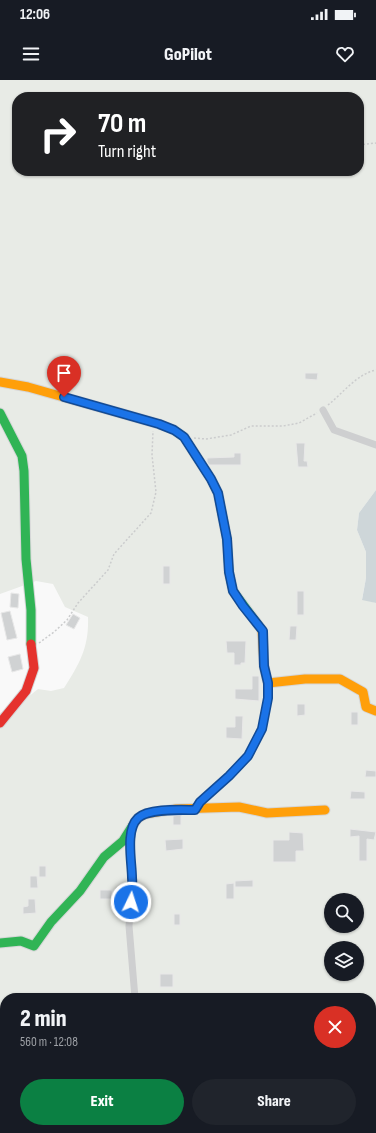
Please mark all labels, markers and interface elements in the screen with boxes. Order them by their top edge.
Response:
text: 12:06 [20,5,50,24]
icon: menu [20,43,42,65]
icon: heart [334,43,356,65]
text: GoPilot [164,44,212,65]
text: 70 m [98,107,146,140]
icon: right [32,108,84,160]
text: Turn right [98,141,156,162]
pin [47,356,81,397]
icon: arrive [53,362,75,384]
position arrow [110,881,152,923]
map controls [324,893,364,981]
button: search [324,893,364,933]
button: layers [324,941,364,981]
text: 2 min [20,1004,67,1033]
button: close [314,1006,356,1048]
text: 560 m · 12:08 [20,1034,78,1050]
button: Exit [20,1079,184,1125]
button: Share [192,1079,356,1125]

